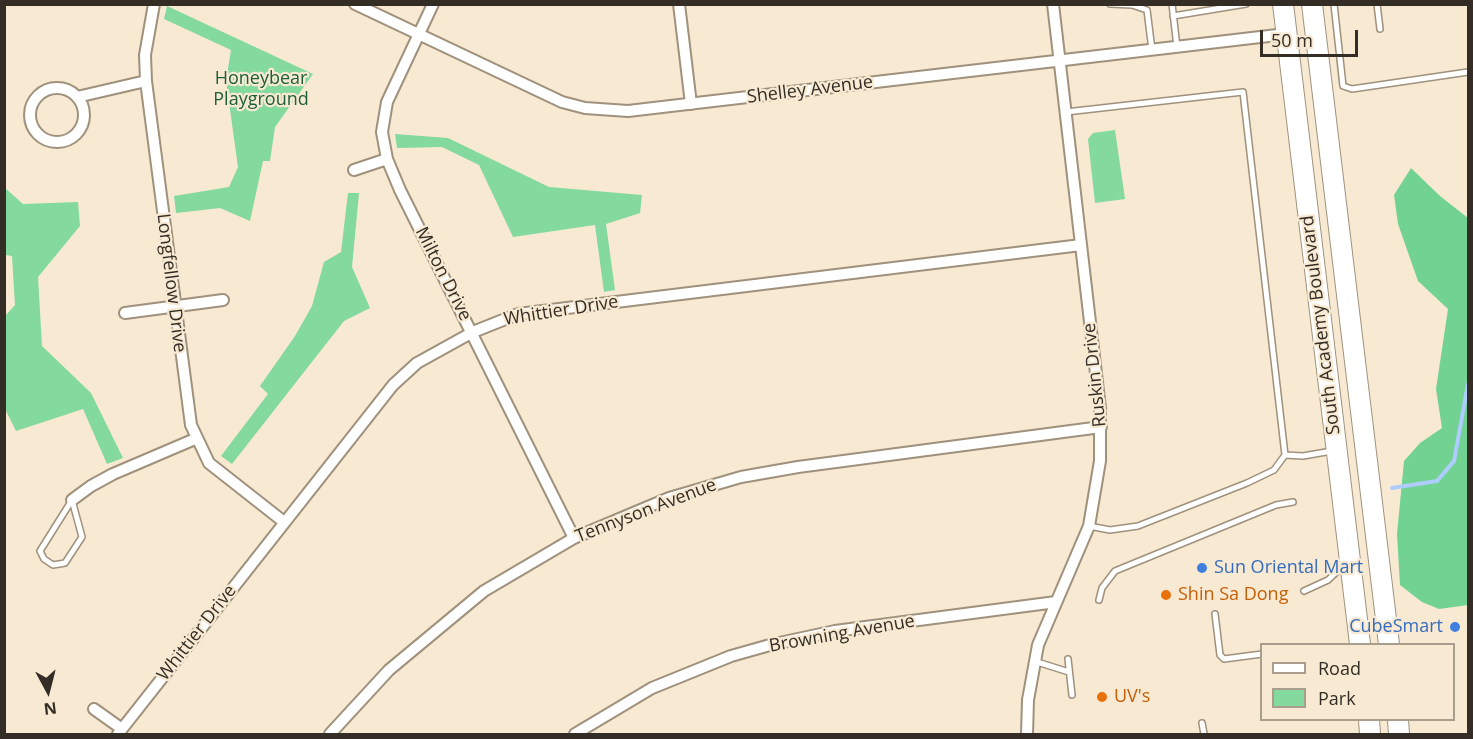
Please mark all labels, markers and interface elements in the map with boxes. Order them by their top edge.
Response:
scale bar [1263,18,1360,56]
text: 50 m [1271,28,1313,52]
park label: Honeybear Playground [213,68,309,110]
street label: Shelley Avenue [746,72,874,108]
street label: Longfellow Drive [152,212,190,354]
street label: South Academy Boulevard [1297,214,1345,436]
street label: Milton Drive [410,224,476,324]
street label: Whittier Drive [502,291,620,331]
street label: Ruskin Drive [1079,322,1111,428]
street label: Tennyson Avenue [573,474,719,548]
place label: Sun Oriental Mart [1214,557,1363,579]
marker: Sun Oriental Mart [1195,561,1209,575]
street label: Whittier Drive [153,581,241,685]
place label: Shin Sa Dong [1178,584,1288,606]
marker: Shin Sa Dong [1159,588,1173,602]
street label: Browning Avenue [767,611,917,657]
place label: CubeSmart [1349,616,1443,638]
marker: CubeSmart [1448,620,1462,634]
legend [1260,643,1455,721]
text: Road [1318,656,1361,680]
north arrow [18,661,78,721]
place label: UV's [1114,686,1150,708]
text: Park [1318,686,1356,710]
marker: UV's [1095,690,1109,704]
text: N [42,697,58,721]

